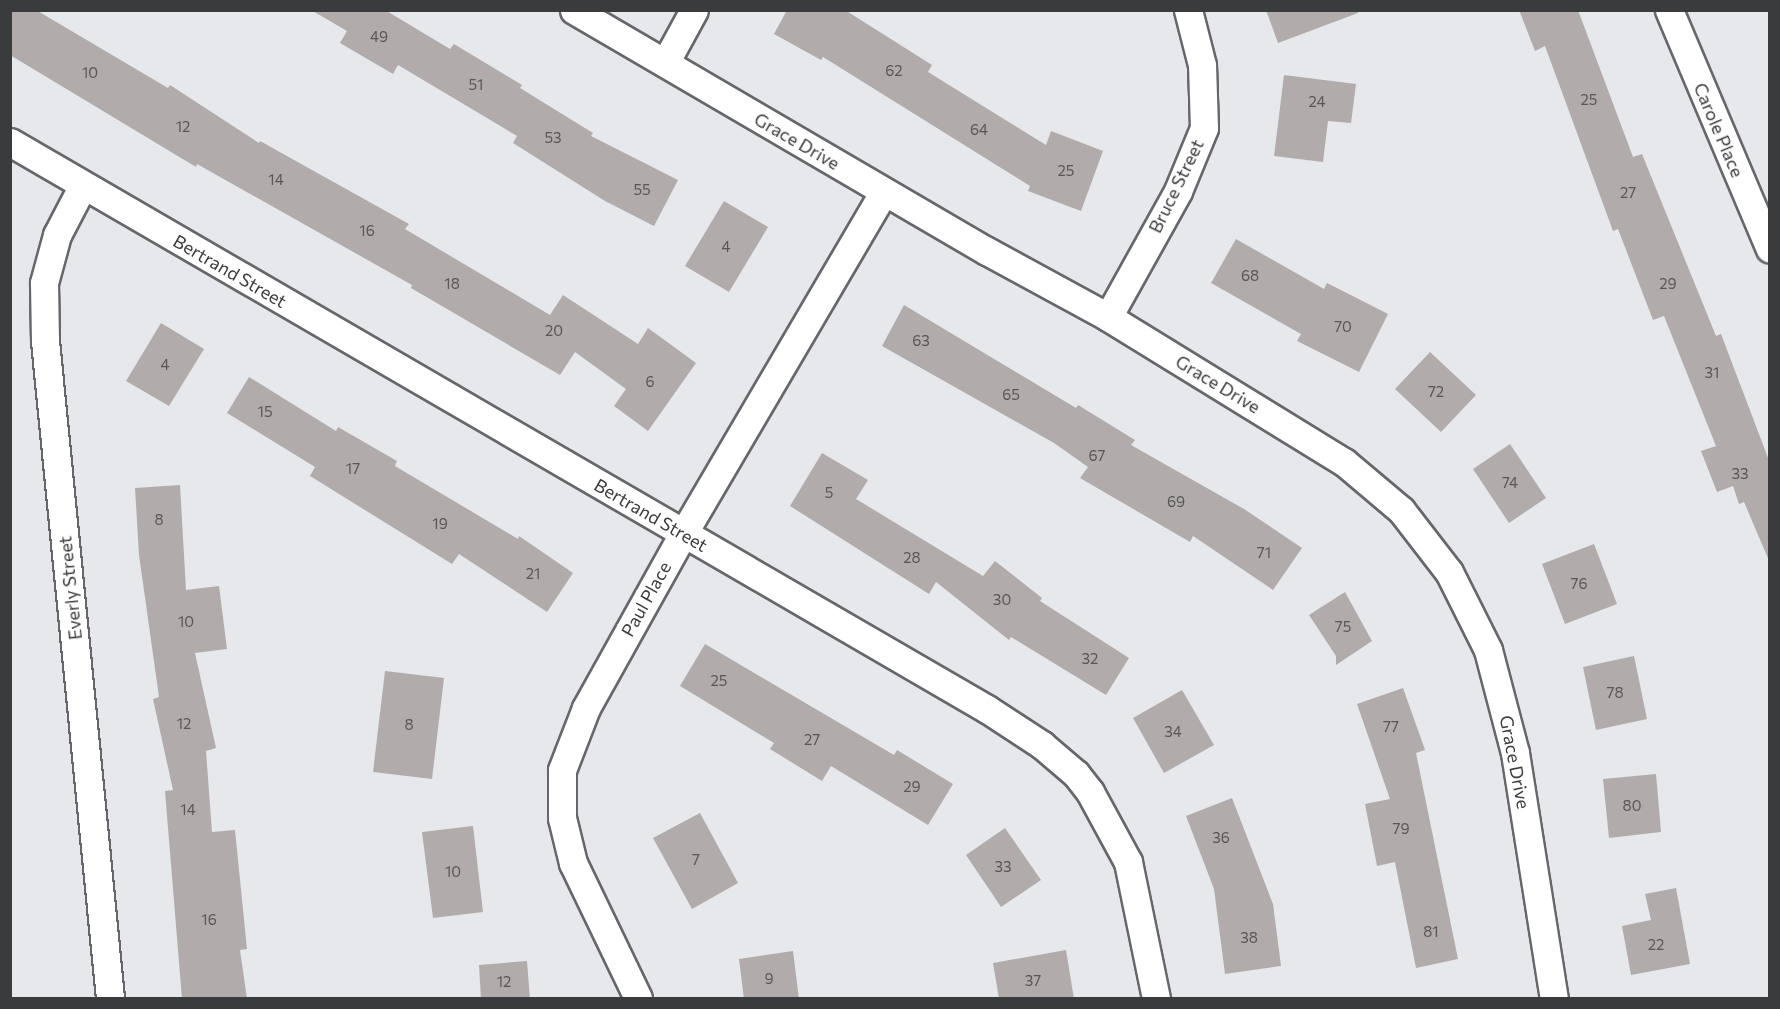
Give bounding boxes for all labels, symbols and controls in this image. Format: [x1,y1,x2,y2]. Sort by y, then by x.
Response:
house number: 49 [370,28,388,46]
house number: 62 [885,62,903,80]
house number: 10 [82,64,98,82]
house number: 51 [468,76,484,94]
street label: Carole Place [1689,79,1749,181]
house number: 25 [1581,91,1597,109]
house number: 24 [1308,93,1326,111]
street label: Grace Drive [750,108,844,174]
house number: 12 [176,118,190,136]
house number: 64 [970,121,988,139]
house number: 53 [544,129,562,147]
street label: Bruce Street [1144,136,1208,236]
house number: 25 [1058,162,1074,180]
house number: 14 [268,171,284,189]
house number: 55 [633,181,651,199]
house number: 27 [1620,184,1636,202]
house number: 16 [359,222,375,240]
street label: Bertrand Street [170,230,290,312]
house number: 4 [722,238,730,256]
house number: 68 [1241,267,1259,285]
house number: 18 [444,275,460,293]
house number: 29 [1659,275,1677,293]
house number: 70 [1334,318,1352,336]
house number: 20 [545,322,563,340]
house number: 63 [912,332,930,350]
street label: Grace Drive [1172,350,1264,418]
house number: 4 [161,356,169,374]
house number: 31 [1705,364,1719,382]
house number: 6 [645,373,655,391]
house number: 72 [1428,383,1444,401]
house number: 65 [1002,386,1020,404]
house number: 15 [257,403,273,421]
house number: 67 [1089,447,1105,465]
house number: 17 [346,460,360,478]
house number: 33 [1731,465,1749,483]
street label: Bertrand Street [591,474,711,556]
house number: 74 [1502,474,1518,492]
house number: 5 [825,484,833,502]
house number: 69 [1167,493,1185,511]
house number: 8 [154,511,164,529]
house number: 19 [432,515,448,533]
street label: Everly Street [54,535,86,641]
house number: 71 [1257,544,1271,562]
house number: 28 [903,549,921,567]
street label: Paul Place [617,558,675,640]
house number: 21 [526,565,540,583]
house number: 76 [1571,575,1587,593]
house number: 30 [993,591,1011,609]
house number: 10 [178,613,194,631]
house number: 75 [1335,618,1351,636]
house number: 32 [1082,650,1098,668]
house number: 25 [711,672,727,690]
house number: 78 [1607,684,1623,702]
street label: Grace Drive [1495,713,1535,811]
house number: 12 [177,715,191,733]
house number: 8 [404,716,414,734]
house number: 77 [1383,718,1399,736]
house number: 34 [1164,723,1182,741]
house number: 27 [804,731,820,749]
house number: 29 [903,778,921,796]
house number: 80 [1623,797,1641,815]
house number: 14 [180,801,196,819]
house number: 79 [1393,820,1409,838]
house number: 36 [1212,829,1230,847]
house number: 7 [692,851,700,869]
house number: 33 [994,858,1012,876]
house number: 10 [445,863,461,881]
house number: 16 [201,911,217,929]
house number: 81 [1423,923,1439,941]
house number: 38 [1240,929,1258,947]
house number: 22 [1648,936,1664,954]
house number: 9 [764,970,774,988]
house number: 37 [1025,972,1041,990]
house number: 12 [497,973,511,991]

